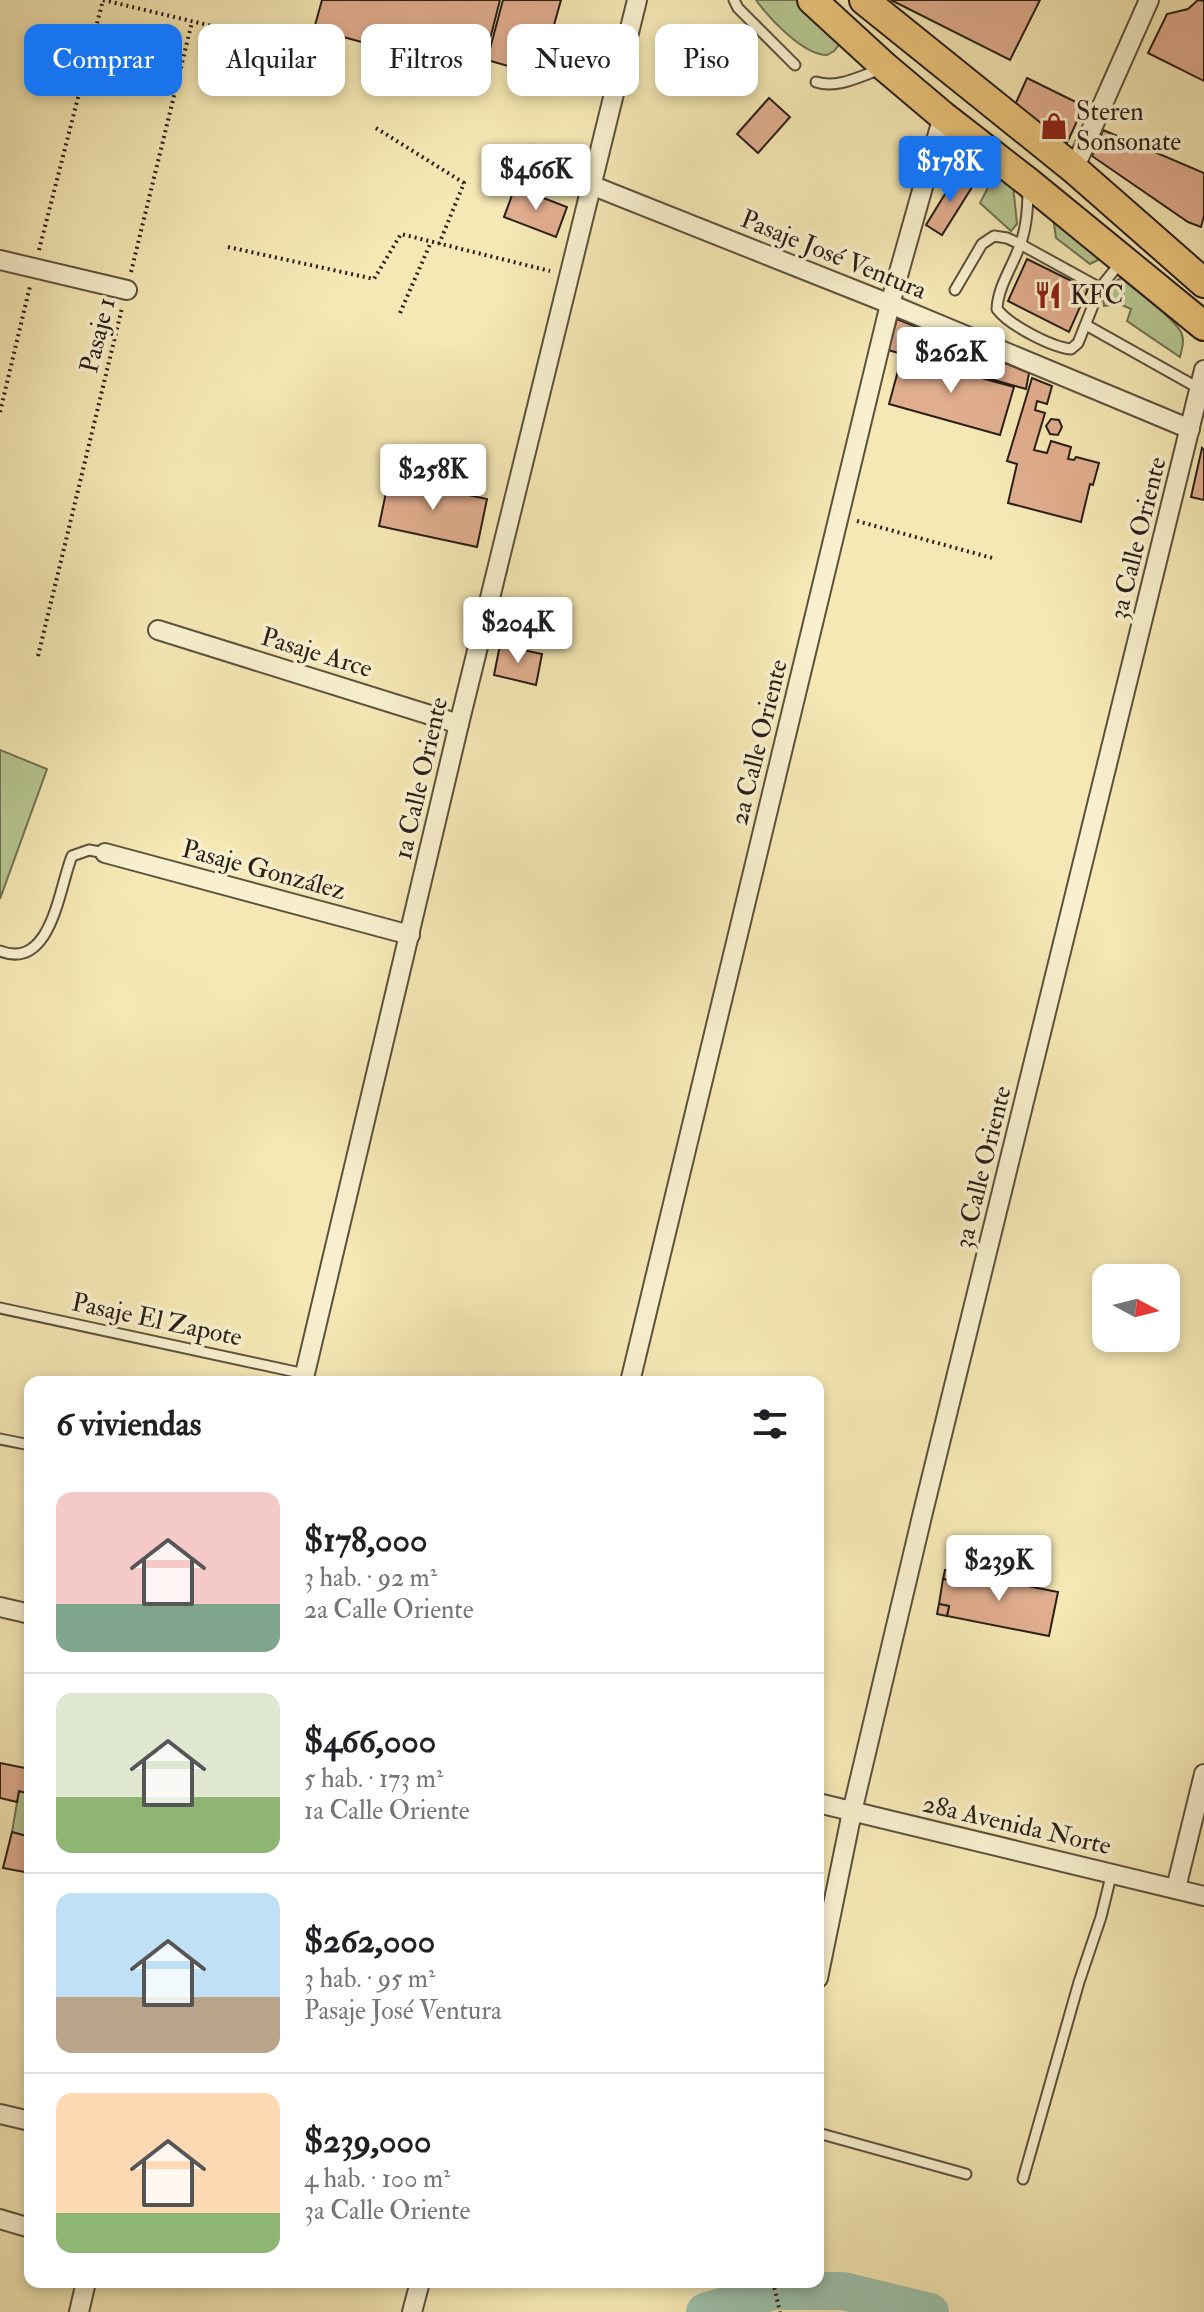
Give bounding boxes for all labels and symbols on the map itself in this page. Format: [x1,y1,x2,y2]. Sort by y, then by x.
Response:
place label: Steren Sonsonate [1076,96,1181,158]
shop icon: Steren Sonsonate [1039,111,1069,141]
pin: $178K [894,136,1006,204]
pin: $466K [480,144,592,212]
street label: Pasaje José Ventura [736,203,932,307]
restaurant icon: KFC [1033,280,1063,310]
place label: KFC [1070,280,1124,312]
street label: Pasaje 1 [73,294,123,376]
pin: $262K [895,327,1007,395]
pin: $258K [377,444,489,512]
street label: 3a Calle Oriente [1102,454,1174,623]
pin: $204K [462,597,574,665]
street label: Pasaje Arce [257,621,376,685]
street label: 2a Calle Oriente [723,656,795,828]
street label: 1a Calle Oriente [387,694,455,863]
street label: Pasaje González [178,833,350,907]
street label: 3a Calle Oriente [947,1083,1019,1252]
north arrow [1092,1264,1180,1352]
street label: Pasaje El Zapote [69,1286,245,1355]
pin: $239K [943,1535,1055,1603]
street label: 28a Avenida Norte [919,1788,1114,1862]

